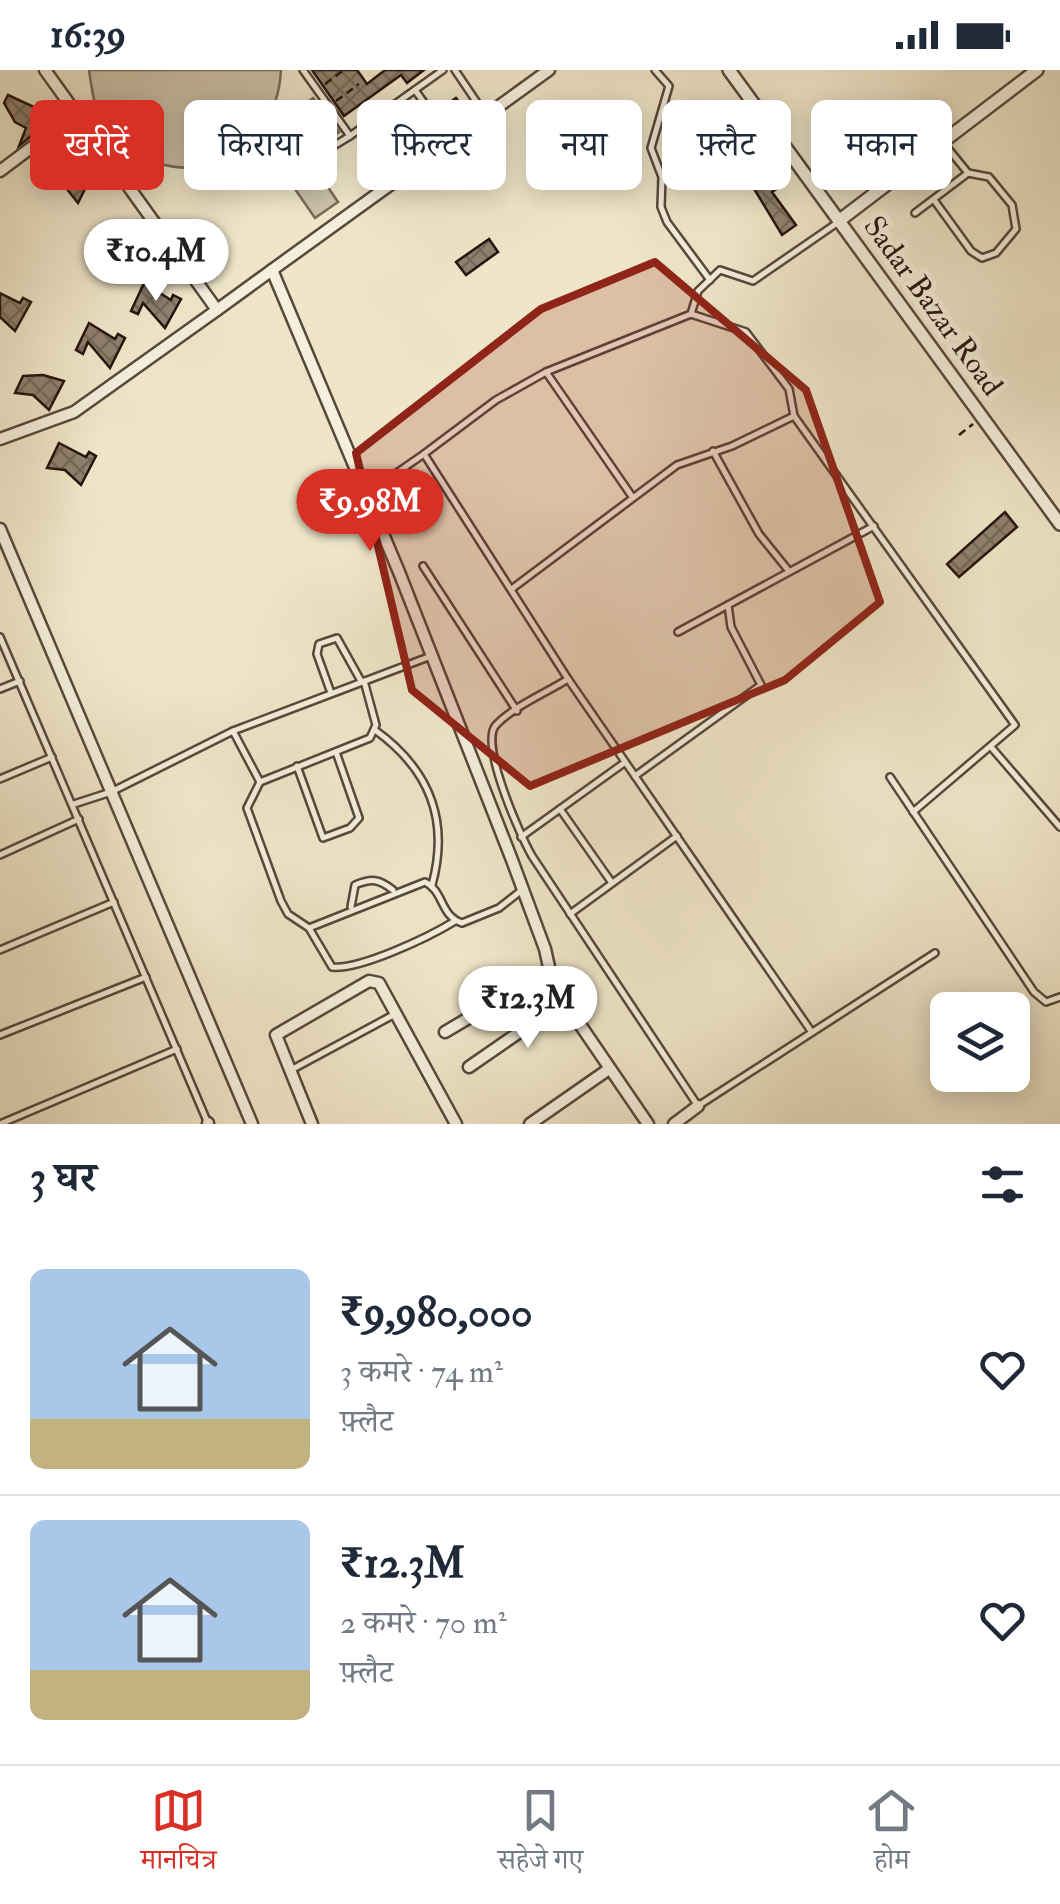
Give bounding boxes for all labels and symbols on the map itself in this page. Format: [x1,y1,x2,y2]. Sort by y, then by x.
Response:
street label: Sadar Bazar Road [856,209,1011,403]
pin: ₹10.4M [75,219,237,304]
pin: ₹9.98M [289,469,451,554]
pin: ₹12.3M [447,966,609,1051]

